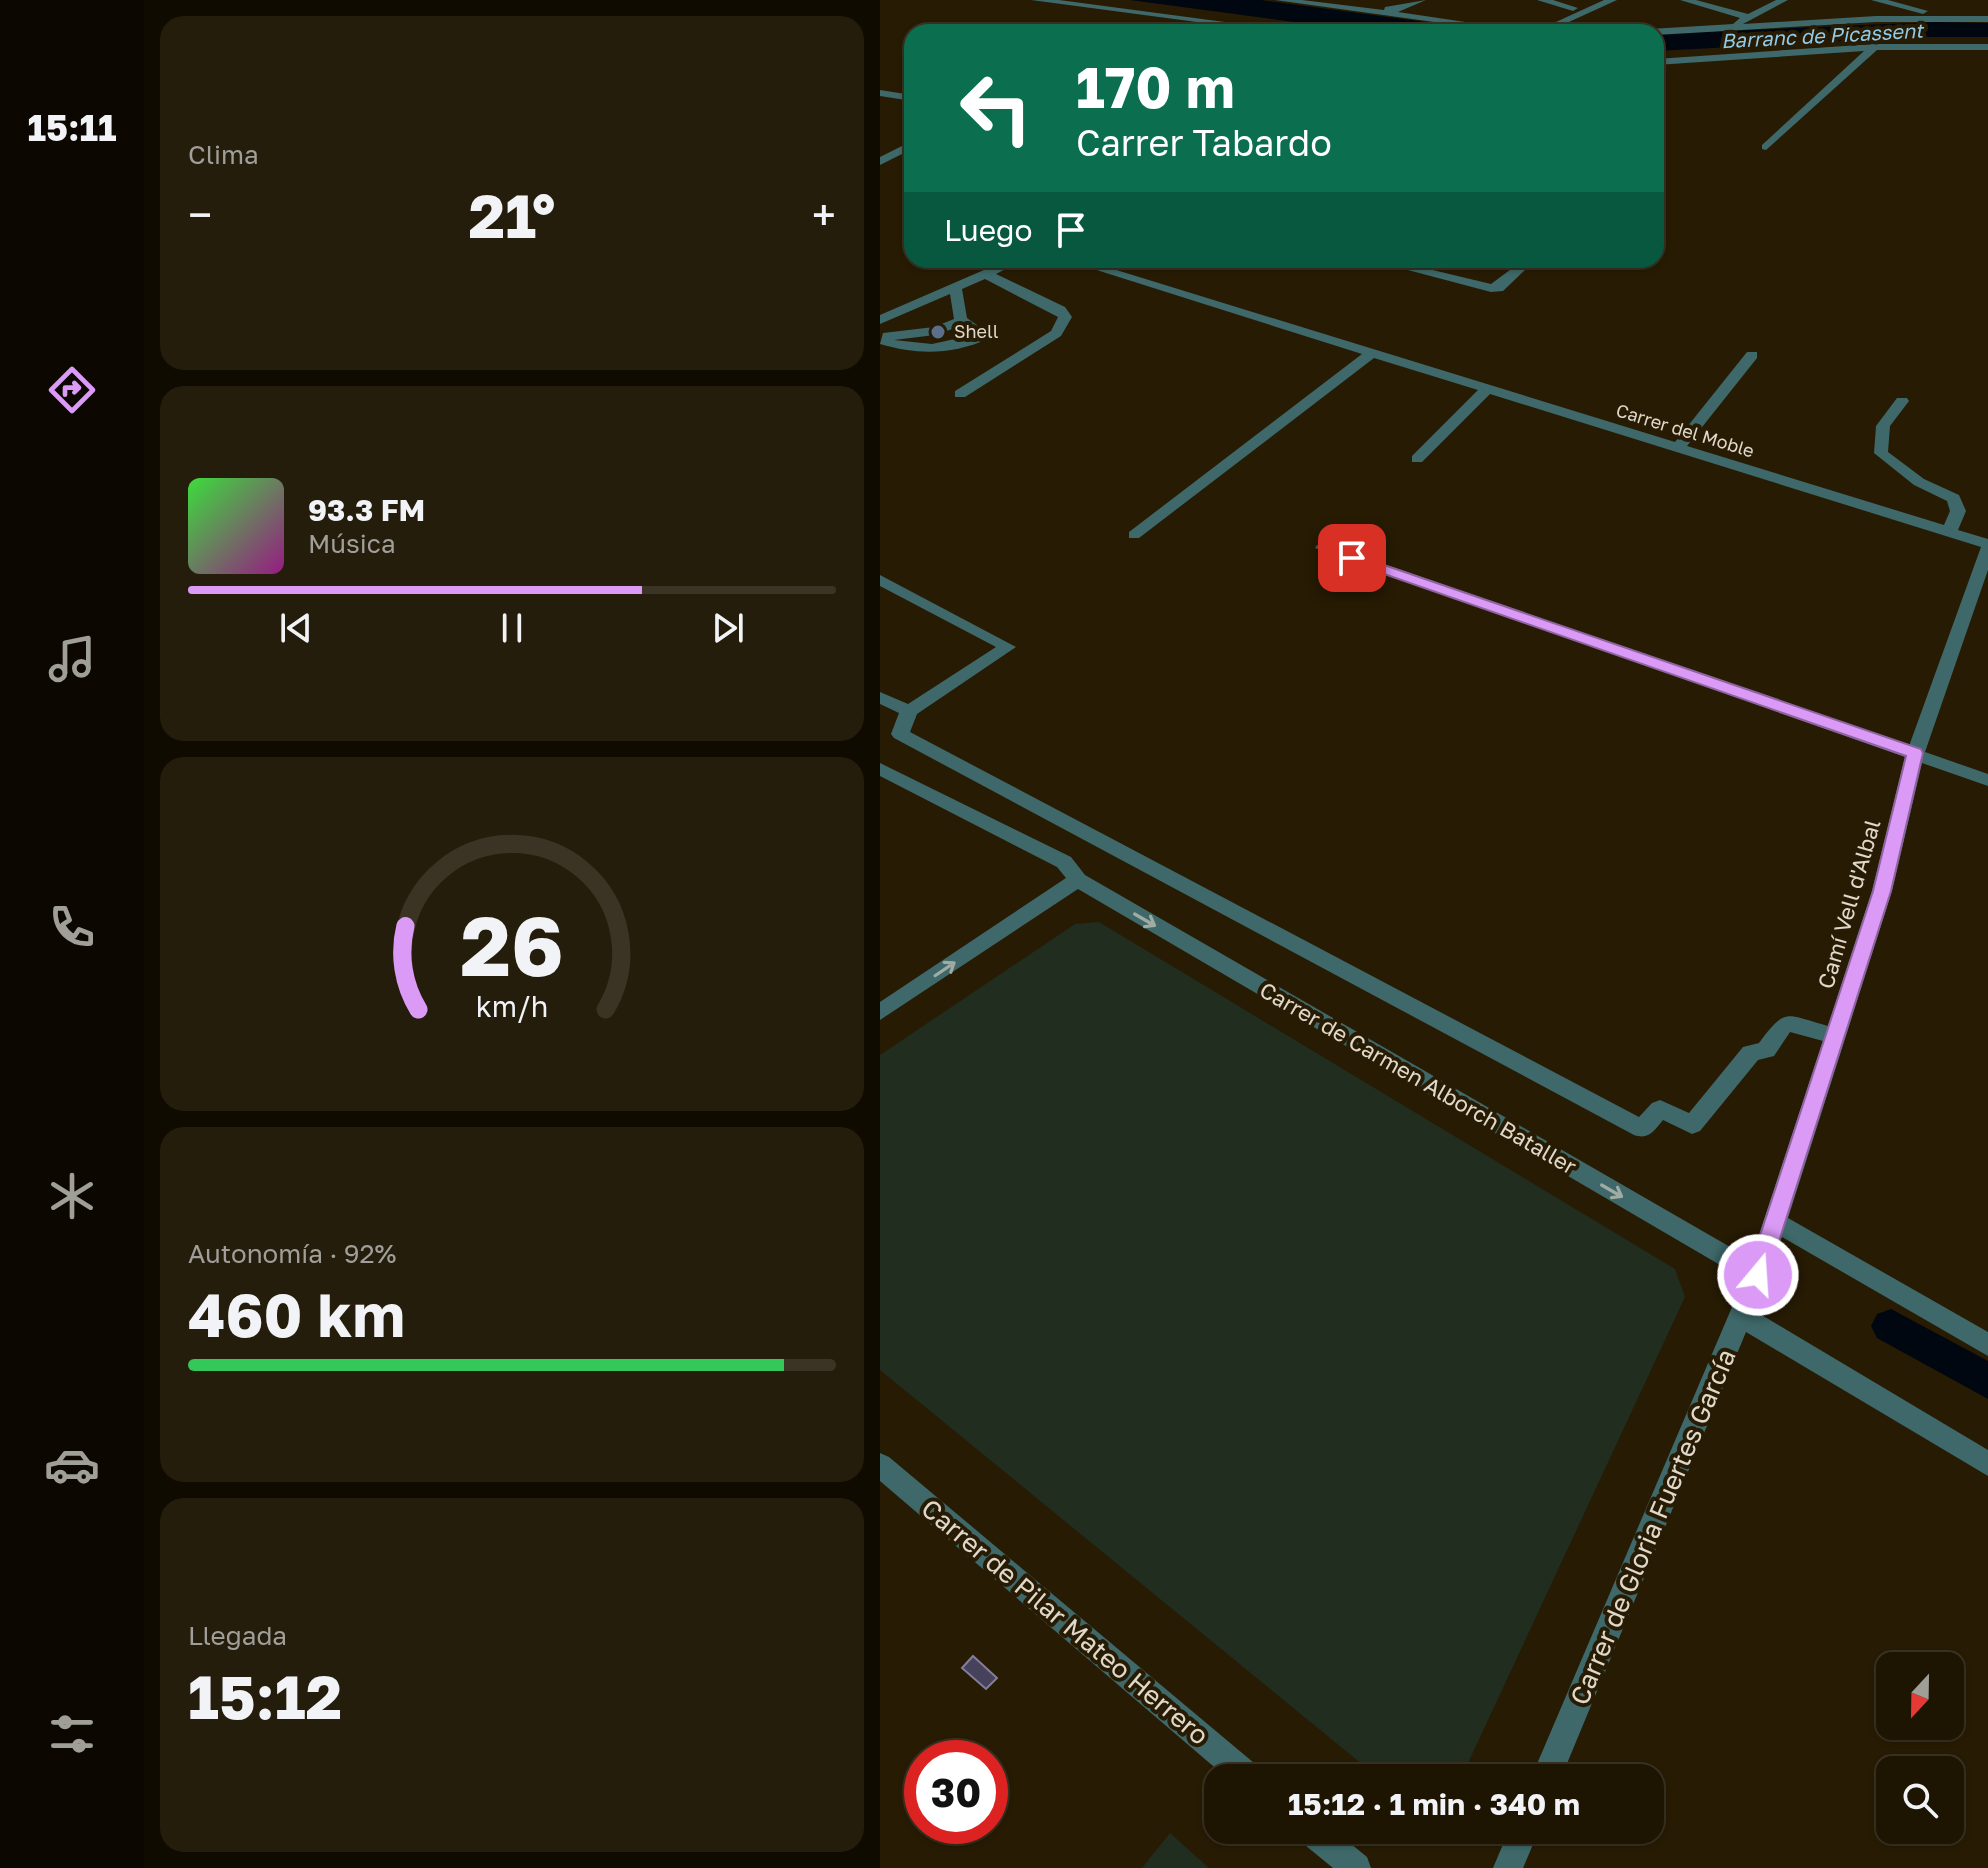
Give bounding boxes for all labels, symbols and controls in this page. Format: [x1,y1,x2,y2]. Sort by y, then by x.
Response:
water label: Barranc de Picassent [1720,18,1925,52]
text: 170 m [1076,53,1235,120]
icon: left [944,56,1048,160]
text: 15:11 [27,106,117,149]
text: Carrer Tabardo [1076,121,1332,164]
text: Clima [188,139,259,170]
text: 21° [469,179,555,251]
text: − [188,188,212,241]
text: + [812,188,836,241]
icon: arrive [1049,208,1093,252]
text: Luego [944,212,1033,248]
place label: Shell [954,320,999,342]
marker: Shell [929,323,947,341]
icon: directions [44,362,100,418]
street label: Carrer del Moble [1614,399,1757,462]
text: 93.3 FM [308,492,425,528]
pin [1318,524,1386,592]
text: Música [308,528,396,559]
icon: arrive [1330,536,1374,580]
icon: previous [274,606,318,650]
icon: pause [490,606,534,650]
icon: next [706,606,750,650]
icon: music [44,631,100,687]
street label: Camí Vell d'Albal [1811,816,1886,992]
text: 26 [460,894,564,994]
icon: phone [44,899,100,955]
one-way arrow [1133,912,1156,928]
one-way arrow [933,960,956,976]
street label: Carrer de Carmen Alborch Bataller [1255,976,1582,1180]
text: km/h [476,989,548,1023]
icon: climate [44,1168,100,1224]
one-way arrow [1600,1183,1623,1199]
position arrow [1716,1233,1800,1317]
text: Autonomía · 92% [188,1238,396,1269]
text: 460 km [188,1278,405,1350]
street label: Carrer de Gloria Fuertes García [1563,1344,1742,1709]
icon: car [44,1437,100,1493]
street label: Carrer de Pilar Mateo Herrero [916,1492,1215,1751]
text: Llegada [188,1620,287,1651]
north arrow [1876,1652,1964,1740]
map controls [1876,1652,1964,1844]
text: 15:12 [188,1660,342,1732]
icon: filters [44,1706,100,1762]
speed limit sign: 30 [904,1740,1008,1844]
button: search [1876,1756,1964,1844]
text: 15:12 · 1 min · 340 m [1288,1786,1580,1822]

